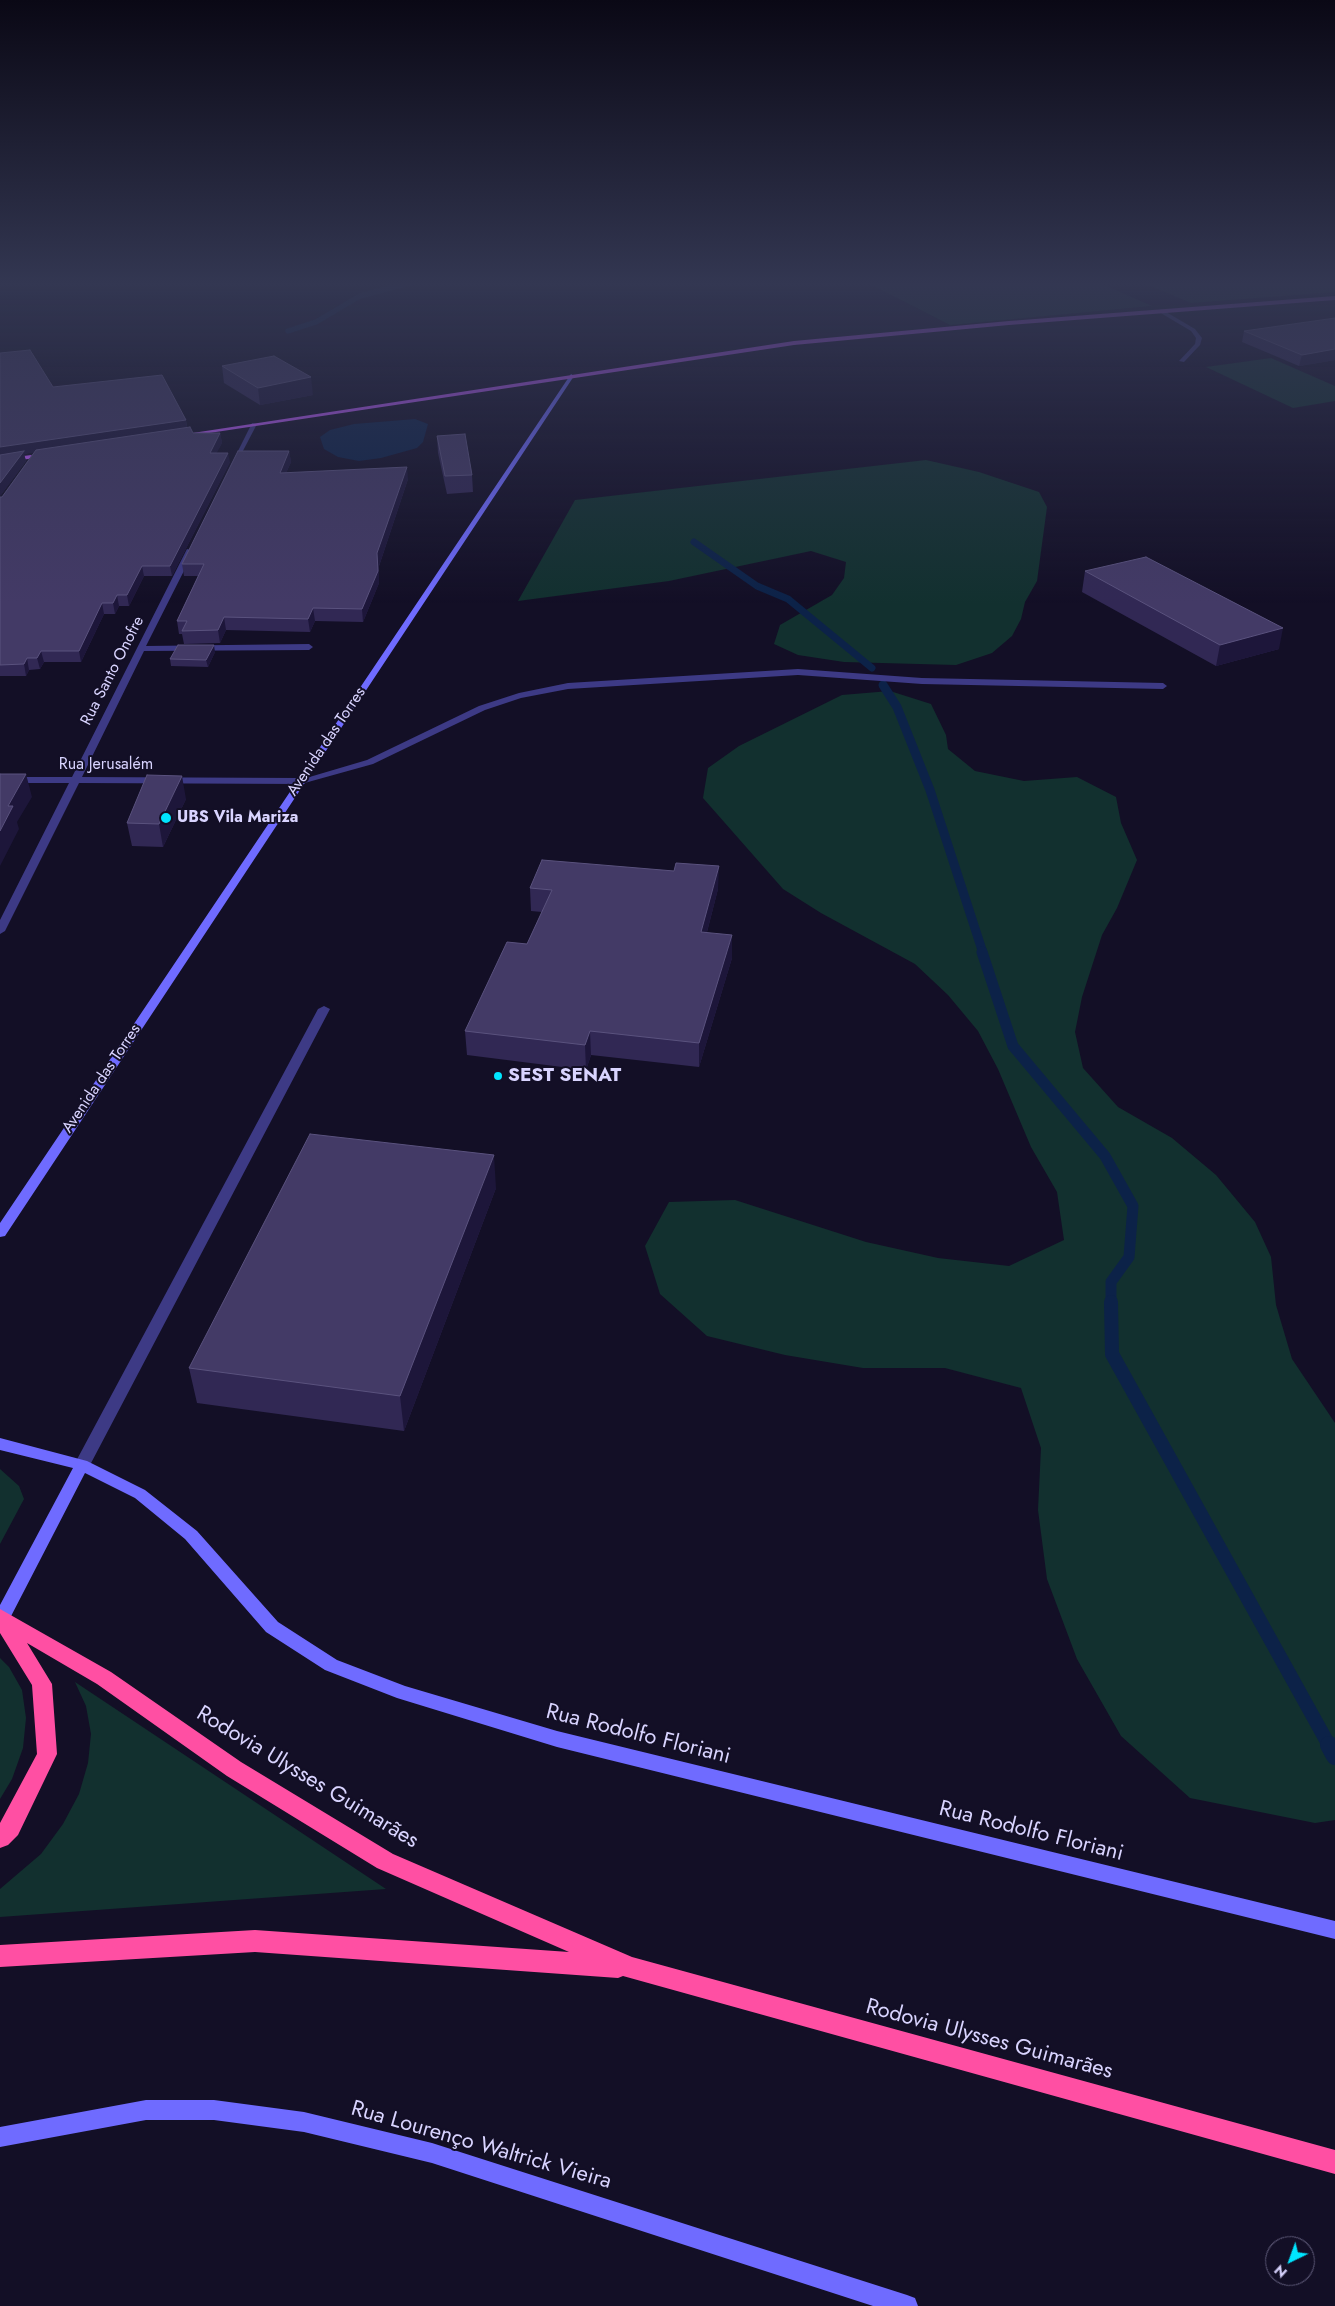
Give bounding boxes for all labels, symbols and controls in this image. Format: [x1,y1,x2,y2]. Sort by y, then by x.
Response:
street label: Rua Santo Onofre [77,613,149,729]
street label: Avenida das Torres [284,684,370,800]
street label: Rua Jerusalém [59,755,153,775]
place label: UBS Vila Mariza [177,808,298,828]
marker: UBS Vila Mariza [159,811,173,825]
street label: Avenida das Torres [59,1021,145,1137]
place label: SEST SENAT [508,1065,621,1087]
marker: SEST SENAT [492,1070,504,1082]
street label: Rua Rodolfo Floriani [543,1699,733,1771]
street label: Rodovia Ulysses Guimarães [191,1701,423,1855]
street label: Rua Rodolfo Floriani [936,1796,1126,1868]
street label: Rodovia Ulysses Guimarães [863,1994,1115,2086]
street label: Rua Lourenço Waltrick Vieira [348,2096,614,2196]
north arrow [1265,2236,1315,2286]
text: N [1270,2260,1291,2283]

